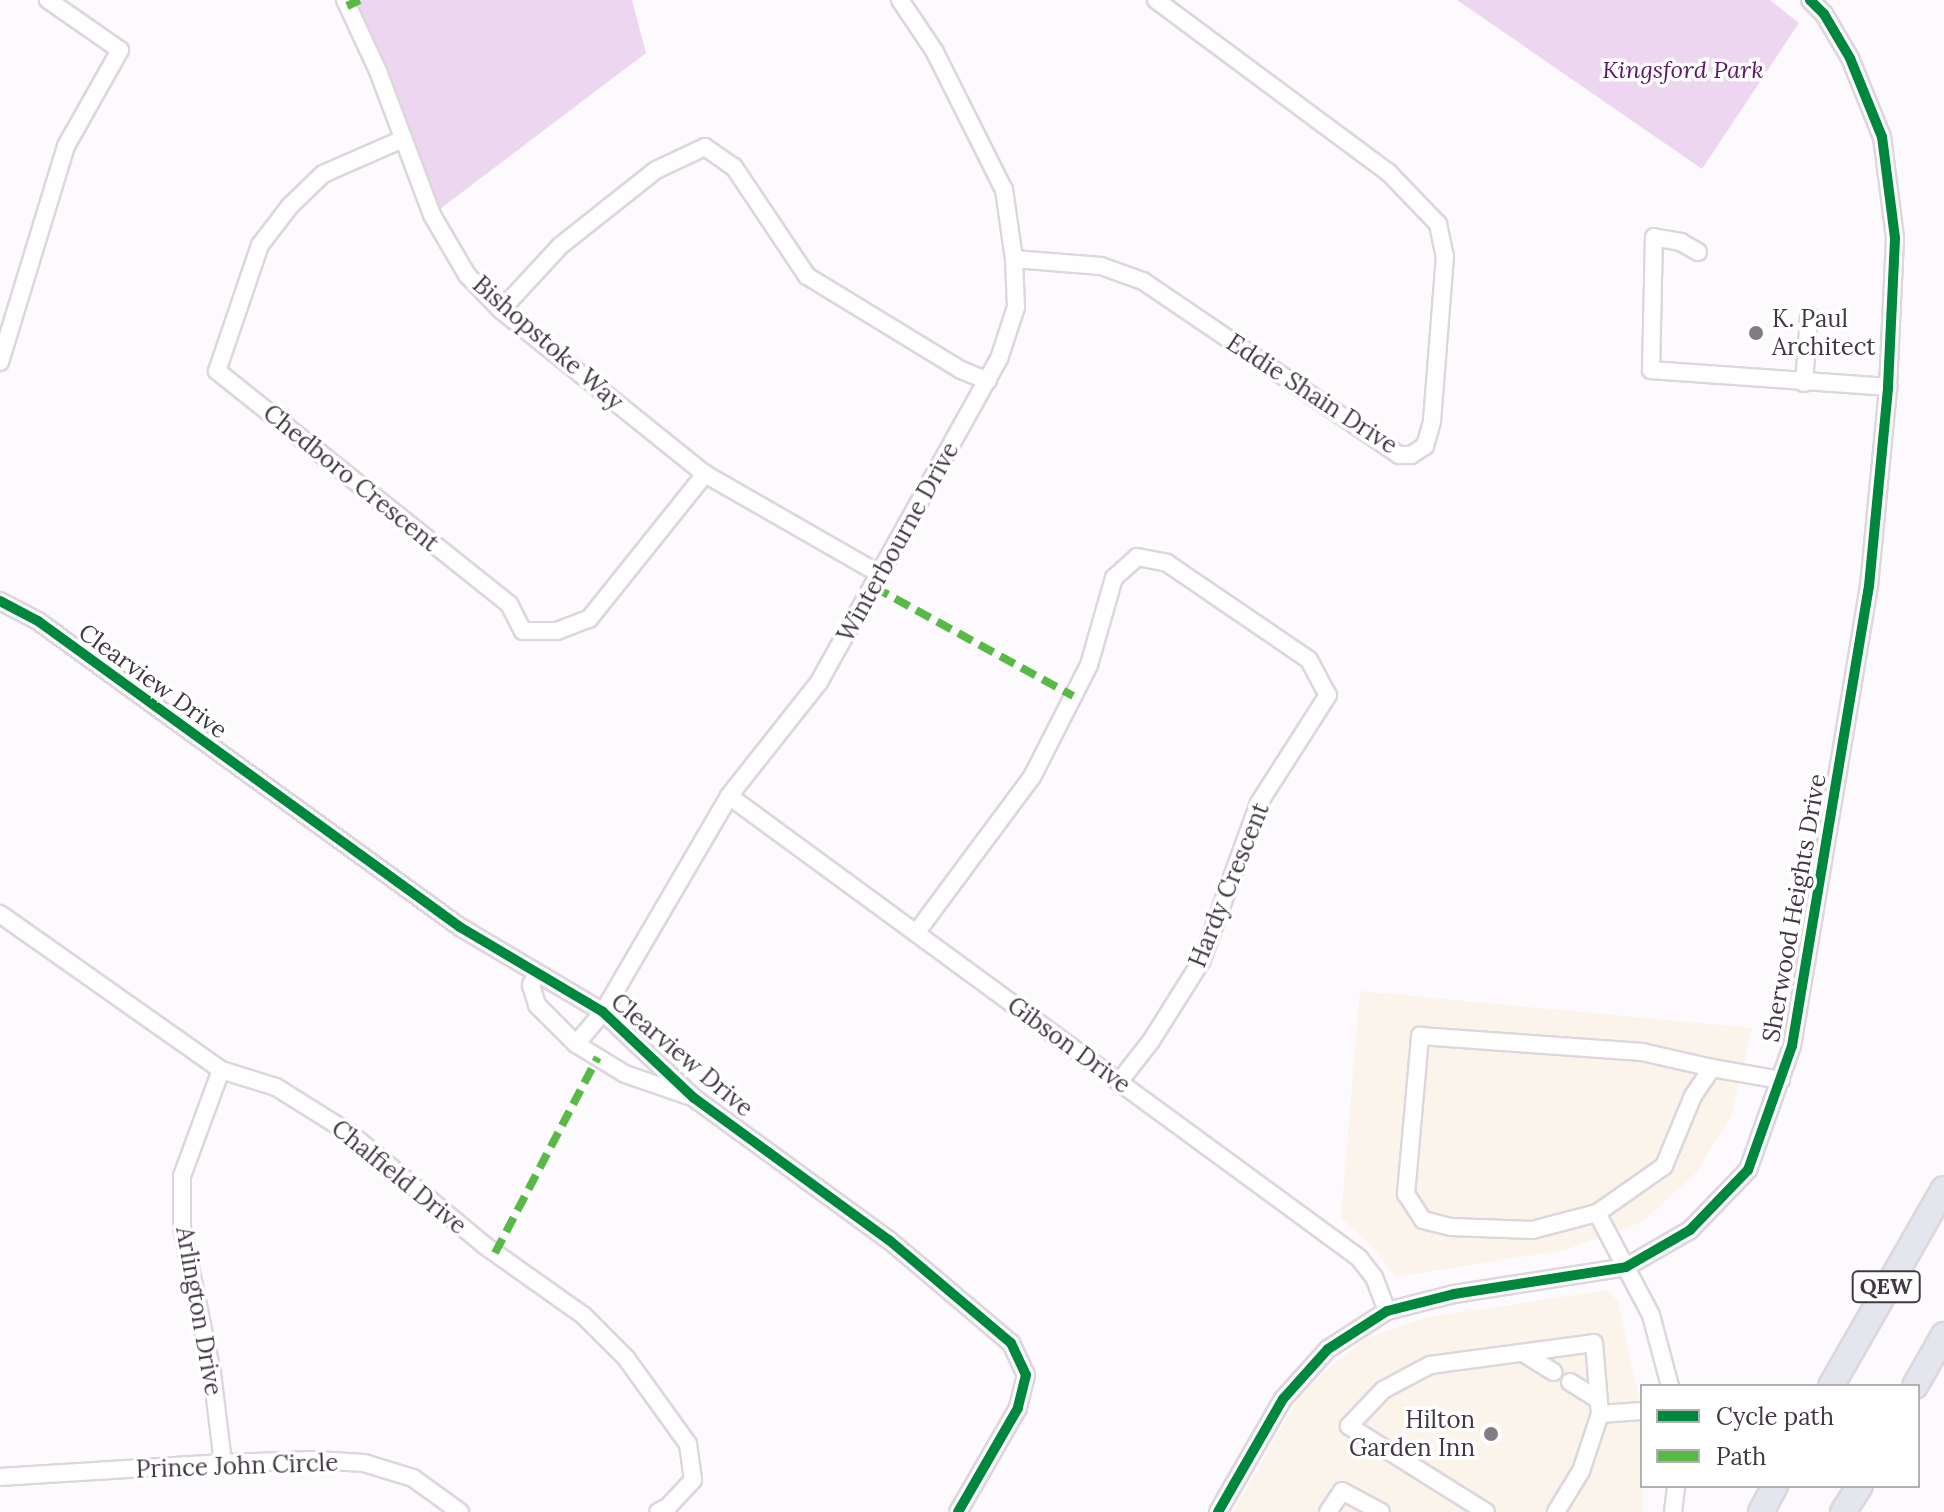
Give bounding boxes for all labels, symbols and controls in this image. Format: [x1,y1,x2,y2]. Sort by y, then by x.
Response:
park label: Kingsford Park [1602,56,1764,84]
street label: Bishopstoke Way [467,270,629,416]
place label: K. Paul Architect [1772,305,1876,361]
marker: K. Paul Architect [1747,324,1765,342]
street label: Eddie Shain Drive [1221,328,1403,460]
street label: Chedboro Crescent [257,398,445,558]
street label: Winterbourne Drive [831,437,965,647]
street label: Clearview Drive [73,617,233,745]
street label: Sherwood Heights Drive [1756,772,1832,1044]
street label: Hardy Crescent [1183,799,1275,971]
street label: Clearview Drive [605,987,759,1123]
street label: Gibson Drive [1002,991,1136,1099]
street label: Chalfield Drive [326,1114,472,1240]
street label: Arlington Drive [170,1224,228,1398]
road number: QEW [1850,1269,1922,1305]
legend [1640,1384,1920,1488]
text: Cycle path [1716,1401,1834,1432]
place label: Hilton Garden Inn [1349,1406,1475,1462]
marker: Hilton Garden Inn [1482,1425,1500,1443]
text: Path [1716,1441,1766,1472]
street label: Prince John Circle [135,1448,339,1484]

